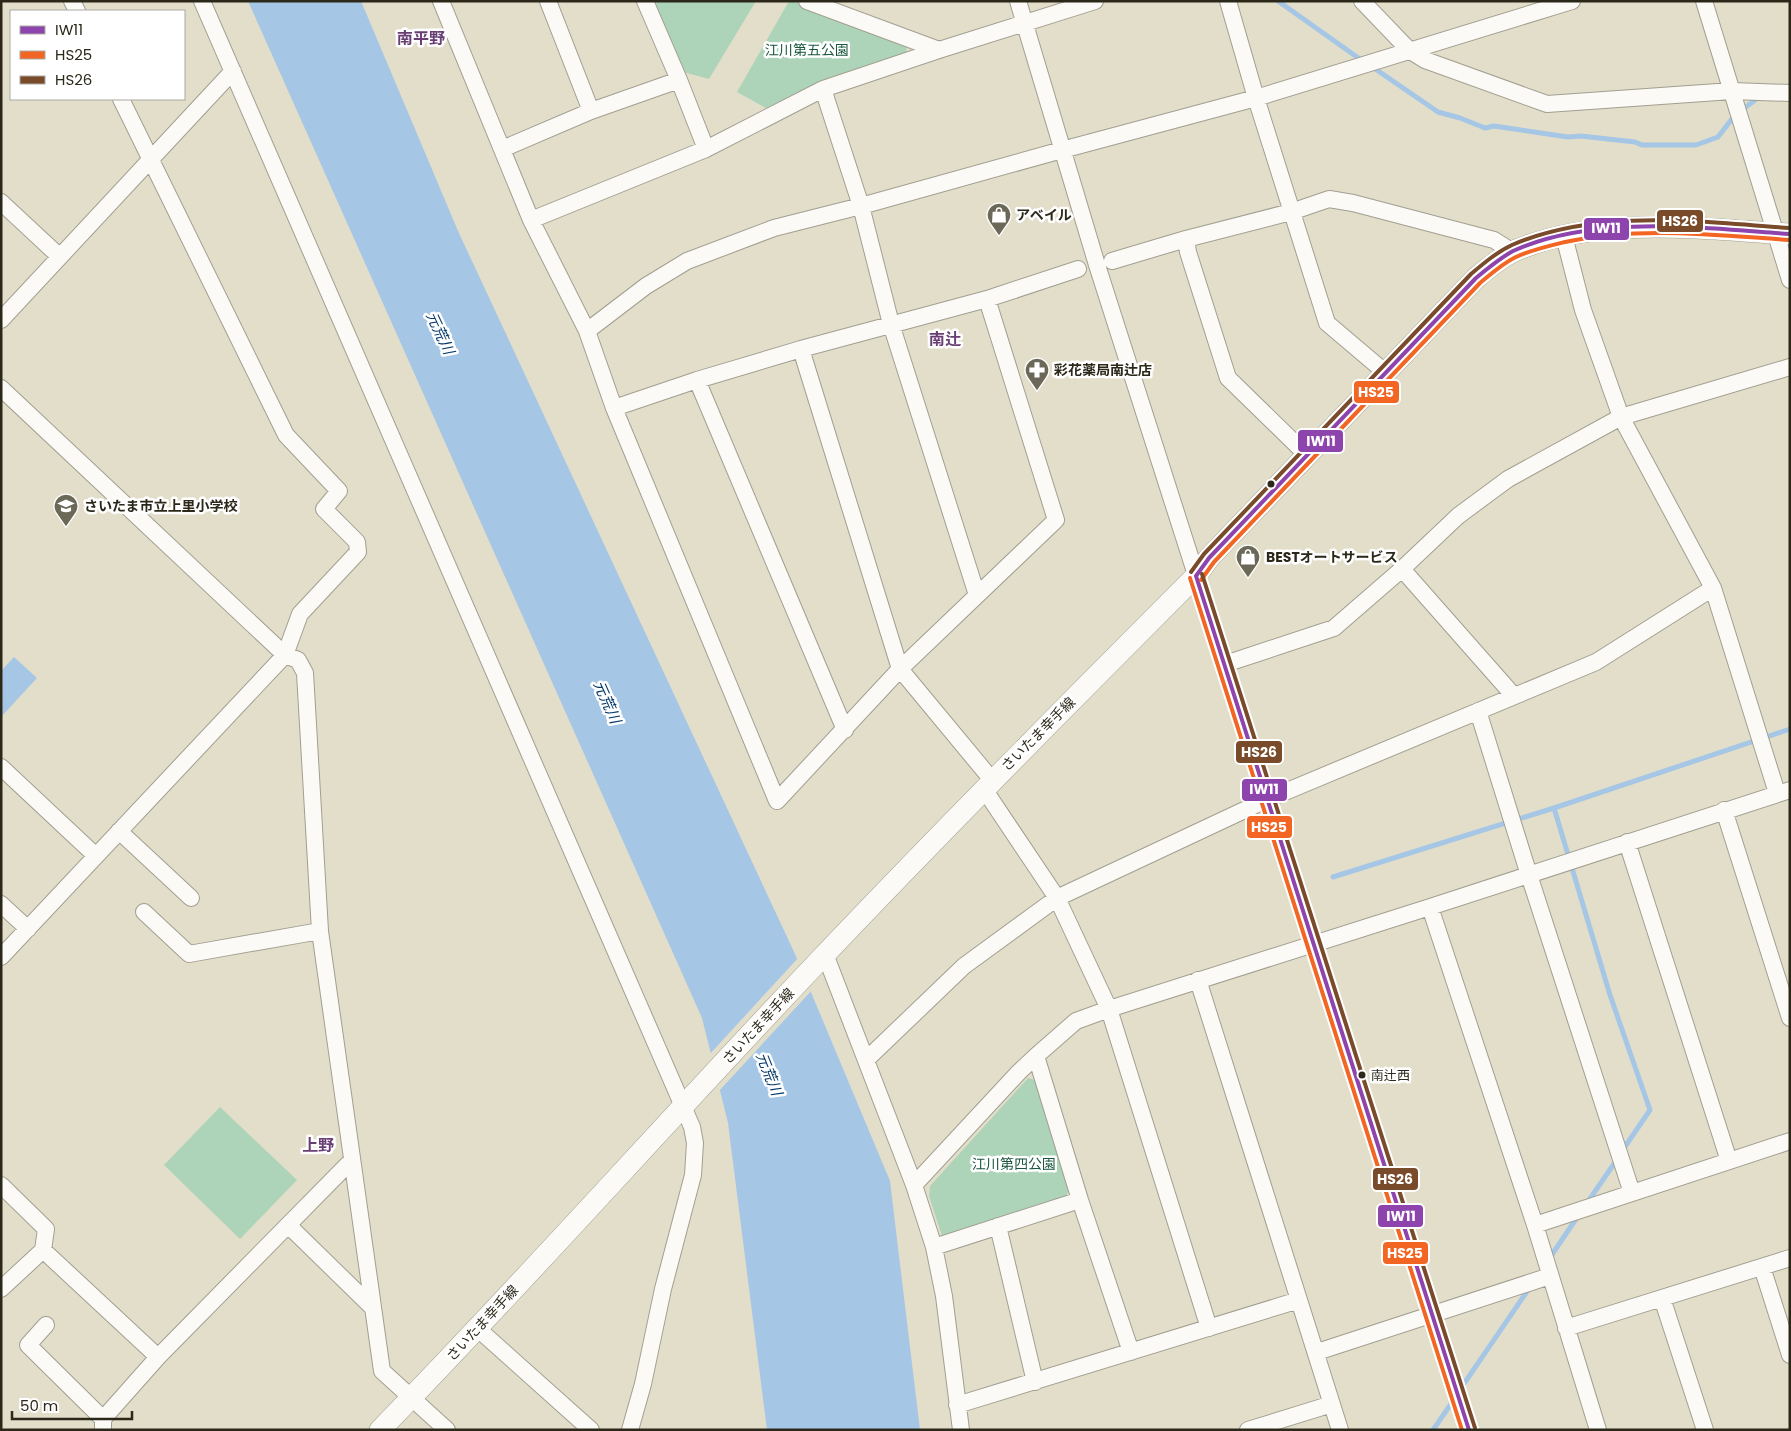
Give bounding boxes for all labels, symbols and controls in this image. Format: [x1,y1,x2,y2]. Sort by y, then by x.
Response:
legend [10,10,185,100]
text: IW11 [55,19,83,40]
district label: 南平野 [397,27,445,50]
park label: 江川第五公園 [765,40,849,60]
text: HS25 [55,44,92,65]
text: HS26 [55,69,92,90]
shop icon: アベイル [986,202,1012,236]
place label: アベイル [1016,205,1072,225]
line badge: HS26 [1656,209,1704,233]
text: HS26 [1662,211,1698,231]
line badge: IW11 [1583,217,1630,241]
text: IW11 [1591,218,1621,238]
water label: 元荒川 [421,308,460,359]
district label: 南辻 [929,328,961,351]
pharmacy icon: 彩花薬局南辻店 [1024,357,1050,391]
place label: 彩花薬局南辻店 [1054,360,1152,380]
line badge: HS25 [1353,380,1400,404]
text: HS25 [1358,382,1394,402]
line badge: IW11 [1297,429,1344,453]
text: IW11 [1306,431,1336,451]
unlabelled marker [1266,479,1276,489]
school or university icon: さいたま市立上里小学校 [53,493,79,527]
place label: さいたま市立上里小学校 [84,496,238,516]
shop icon: BESTオートサービス [1235,544,1261,578]
place label: BESTオートサービス [1266,547,1398,567]
water label: 元荒川 [589,677,627,728]
street label: さいたま幸手線 [996,692,1080,776]
line badge: HS26 [1235,740,1283,764]
text: HS26 [1241,742,1277,762]
line badge: IW11 [1241,778,1288,802]
text: IW11 [1249,779,1279,799]
line badge: HS25 [1246,815,1293,839]
text: HS25 [1251,817,1287,837]
street label: さいたま幸手線 [717,983,799,1069]
water label: 元荒川 [751,1049,788,1100]
place label: 南辻西 [1371,1066,1410,1085]
marker: 南辻西 [1357,1070,1367,1080]
district label: 上野 [302,1134,334,1157]
park label: 江川第四公園 [972,1154,1056,1174]
line badge: HS26 [1372,1167,1419,1191]
text: HS26 [1377,1169,1413,1189]
line badge: IW11 [1377,1204,1424,1228]
text: IW11 [1386,1206,1416,1226]
line badge: HS25 [1382,1241,1429,1265]
text: HS25 [1387,1243,1423,1263]
street label: さいたま幸手線 [441,1280,523,1366]
scale bar [12,1388,132,1420]
text: 50 m [20,1395,58,1416]

